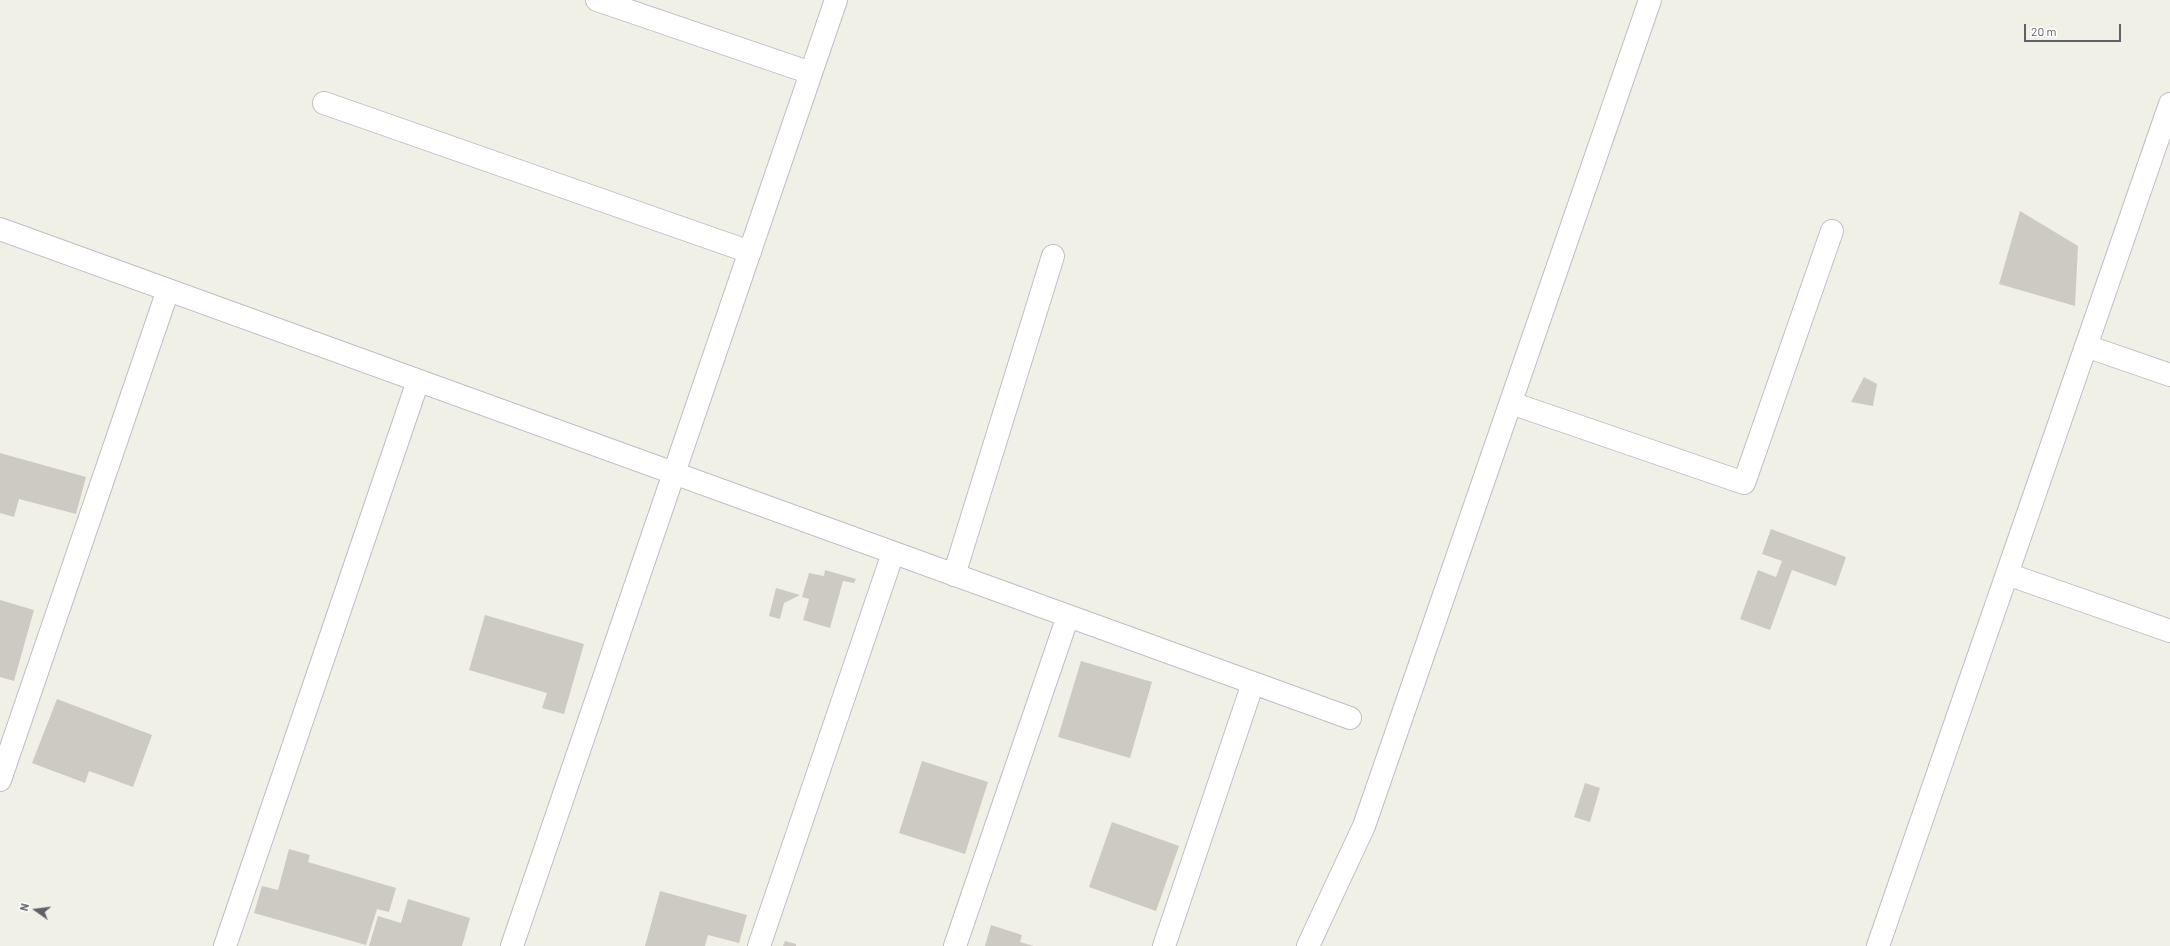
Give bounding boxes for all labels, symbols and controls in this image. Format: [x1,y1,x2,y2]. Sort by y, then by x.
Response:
scale bar [2026,16,2123,42]
text: 20 m [2031,24,2057,38]
north arrow [16,890,56,930]
text: N [17,902,31,912]

